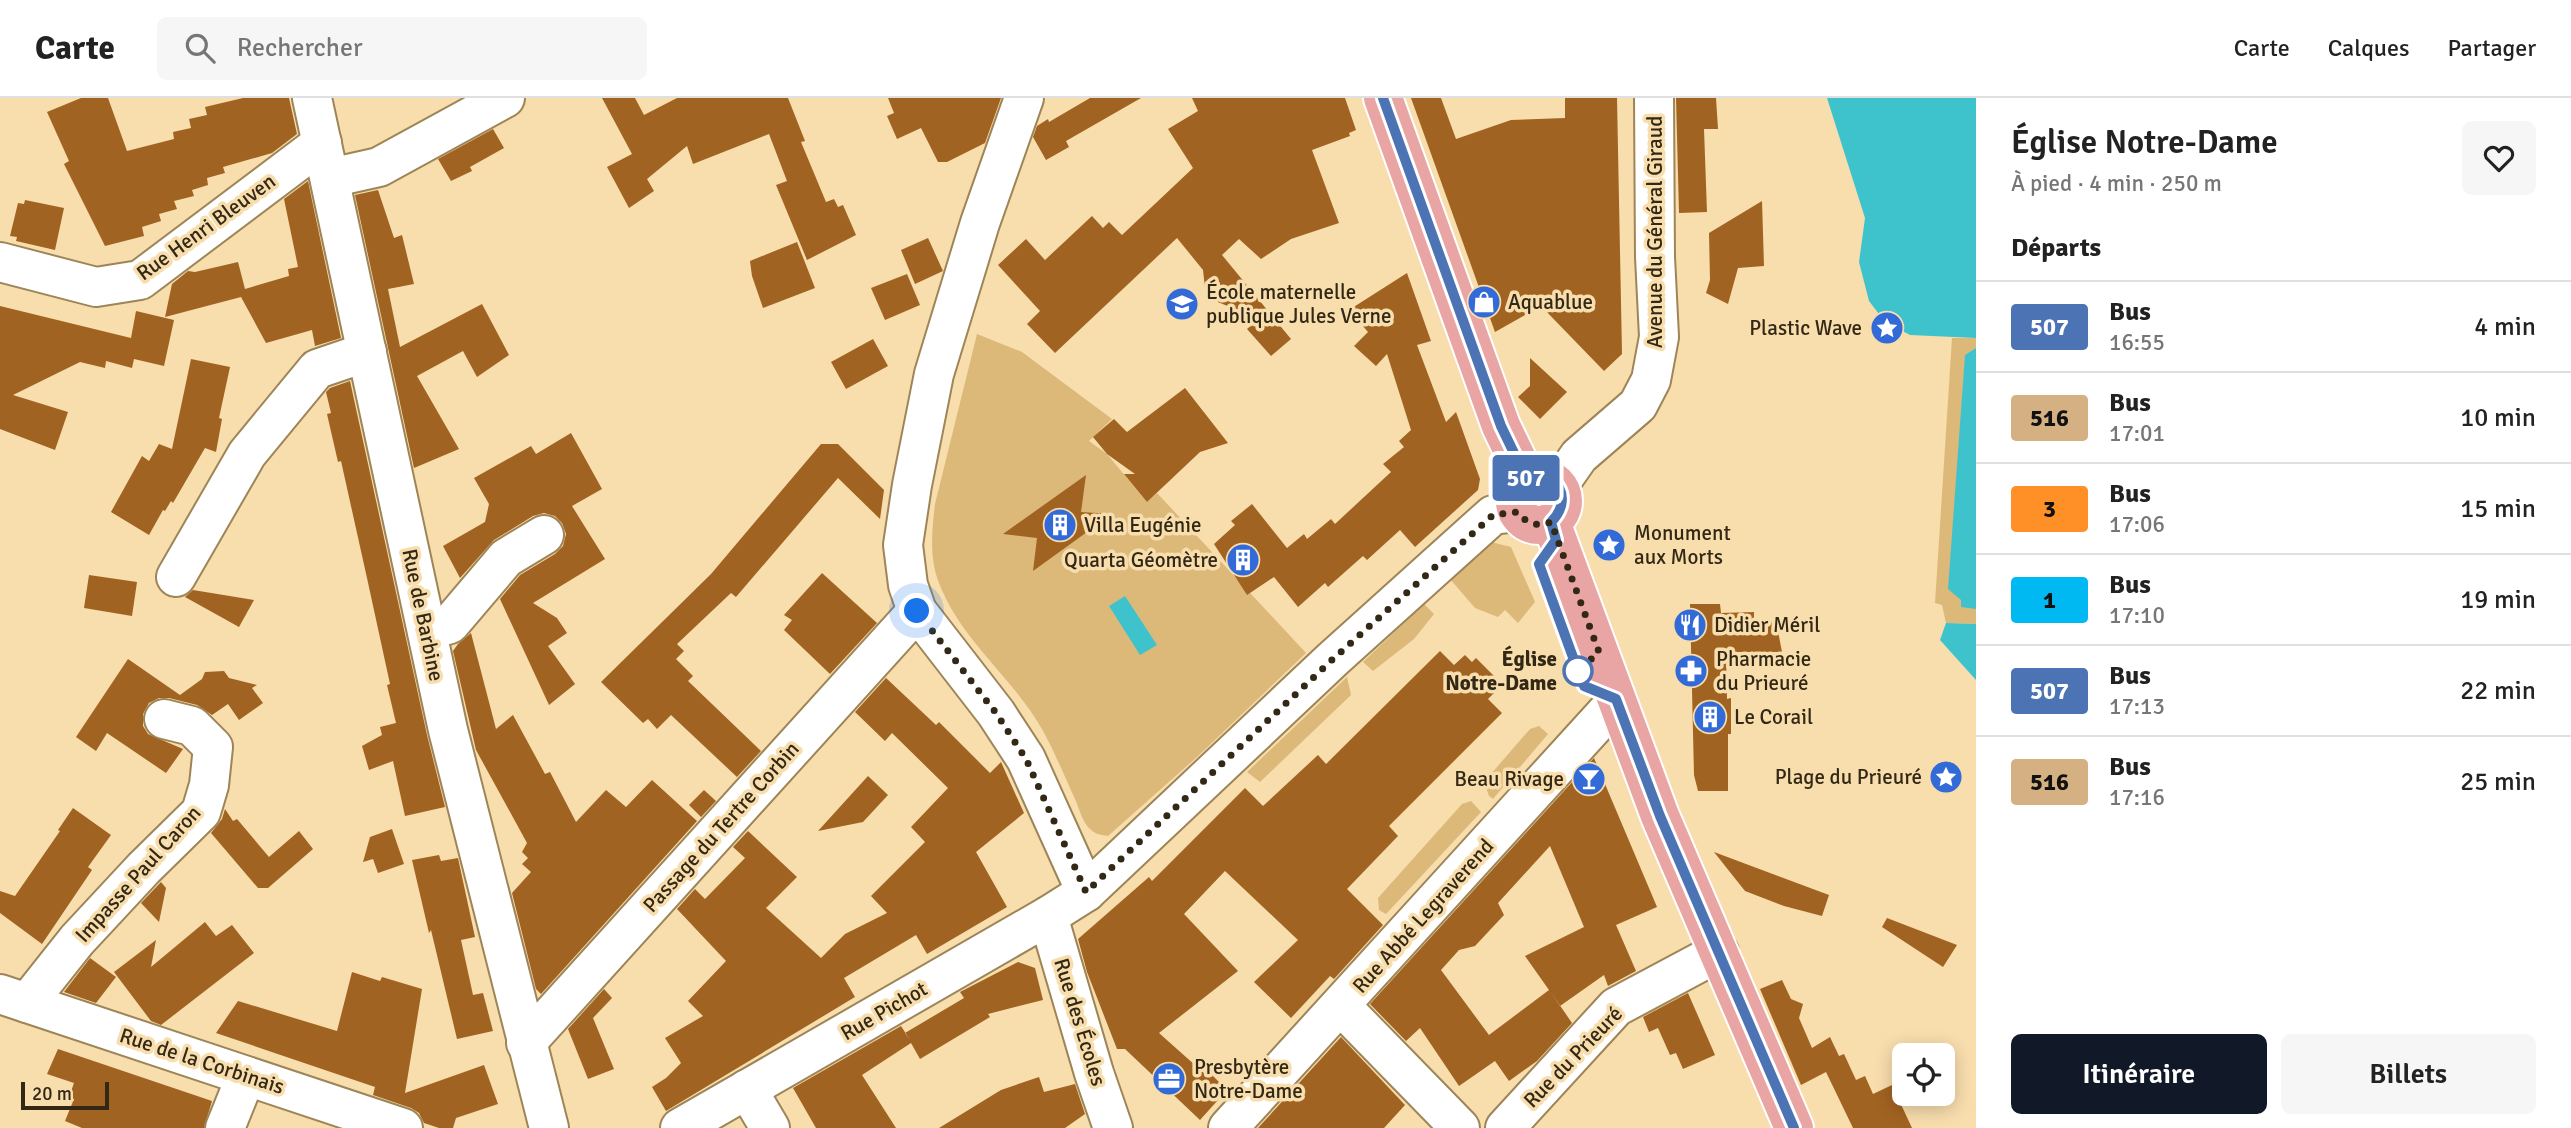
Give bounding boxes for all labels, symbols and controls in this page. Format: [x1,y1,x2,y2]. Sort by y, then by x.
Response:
search box [157,17,647,80]
text: Carte [35,28,115,69]
icon: search [181,29,219,67]
text: Rechercher [237,32,363,64]
text: Carte [2234,33,2290,63]
text: Calques [2328,33,2409,63]
text: Partager [2447,33,2536,63]
street label: Avenue du Général Giraud [1642,116,1668,348]
button: heart [2462,121,2536,195]
text: Église Notre-Dame [2011,122,2278,163]
street label: Rue Henri Bleuven [132,168,280,286]
text: À pied · 4 min · 250 m [2011,169,2222,198]
text: Départs [2011,232,2101,264]
place label: École maternelle publique Jules Verne [1206,279,1392,329]
shop icon: Aquablue [1465,283,1503,321]
school or university icon: École maternelle publique Jules Verne [1163,285,1201,323]
place label: Aquablue [1508,289,1593,315]
text: Bus [2109,296,2151,328]
place icon: Plastic Wave [1868,309,1906,347]
text: 4 min [2474,311,2536,343]
text: 507 [2030,312,2069,342]
place label: Plastic Wave [1749,315,1862,341]
text: 16:55 [2109,328,2165,357]
text: Bus [2109,387,2151,419]
text: 10 min [2460,402,2536,434]
text: 516 [2030,403,2069,433]
text: 17:01 [2109,419,2165,448]
line badge: 507 [1486,455,1566,501]
text: 507 [1507,463,1545,493]
text: Bus [2109,478,2151,510]
text: 15 min [2460,493,2536,525]
text: 3 [2043,494,2056,524]
building icon: Villa Eugénie [1041,506,1079,544]
text: 17:06 [2109,510,2165,539]
place label: Villa Eugénie [1084,512,1202,538]
place label: Monument aux Morts [1634,520,1731,570]
place icon: Monument aux Morts [1590,526,1628,564]
building icon: Quarta Géomètre [1224,541,1262,579]
street label: Rue de Barbine [396,546,450,684]
place label: Quarta Géomètre [1064,547,1218,573]
text: Bus [2109,569,2151,601]
text: 19 min [2460,584,2536,616]
text: 1 [2043,585,2056,615]
your location [899,593,934,628]
text: 17:10 [2109,601,2165,630]
restaurant icon: Didier Méril [1671,606,1709,644]
place label: Didier Méril [1714,612,1820,638]
place label: Église Notre-Dame [1445,645,1557,696]
place label: Pharmacie du Prieuré [1716,646,1811,696]
pharmacy icon: Pharmacie du Prieuré [1672,652,1710,690]
marker: Église Notre-Dame [1563,656,1593,686]
text: Bus [2109,660,2151,692]
text: 22 min [2460,675,2536,707]
text: 507 [2030,676,2069,706]
text: 17:13 [2109,692,2165,721]
building icon: Le Corail [1691,698,1729,736]
place label: Le Corail [1734,704,1813,730]
street label: Passage du Tertre Corbin [637,736,805,918]
text: Bus [2109,751,2151,783]
place icon: Plage du Prieuré [1927,758,1965,796]
bar icon: Beau Rivage [1570,760,1608,798]
place label: Plage du Prieuré [1775,764,1922,790]
place label: Beau Rivage [1454,766,1564,792]
text: 25 min [2460,766,2536,798]
text: 516 [2030,767,2069,797]
text: 17:16 [2109,783,2165,812]
street label: Impasse Paul Caron [70,800,206,948]
street label: Rue Abbé Legraverend [1347,833,1499,999]
street label: Rue des Écoles [1048,955,1112,1089]
street label: Rue Pichot [836,976,932,1046]
street label: Rue du Prieuré [1518,1001,1628,1113]
street label: Rue de la Corbinais [116,1022,288,1100]
button: Itinéraire [2011,1034,2267,1114]
button: Billets [2281,1034,2536,1114]
map controls [1892,1043,1955,1106]
button: locate [1892,1043,1955,1106]
place label: Presbytère Notre-Dame [1194,1054,1303,1104]
office icon: Presbytère Notre-Dame [1150,1060,1188,1098]
scale bar [21,1079,108,1111]
text: 20 m [32,1082,72,1106]

